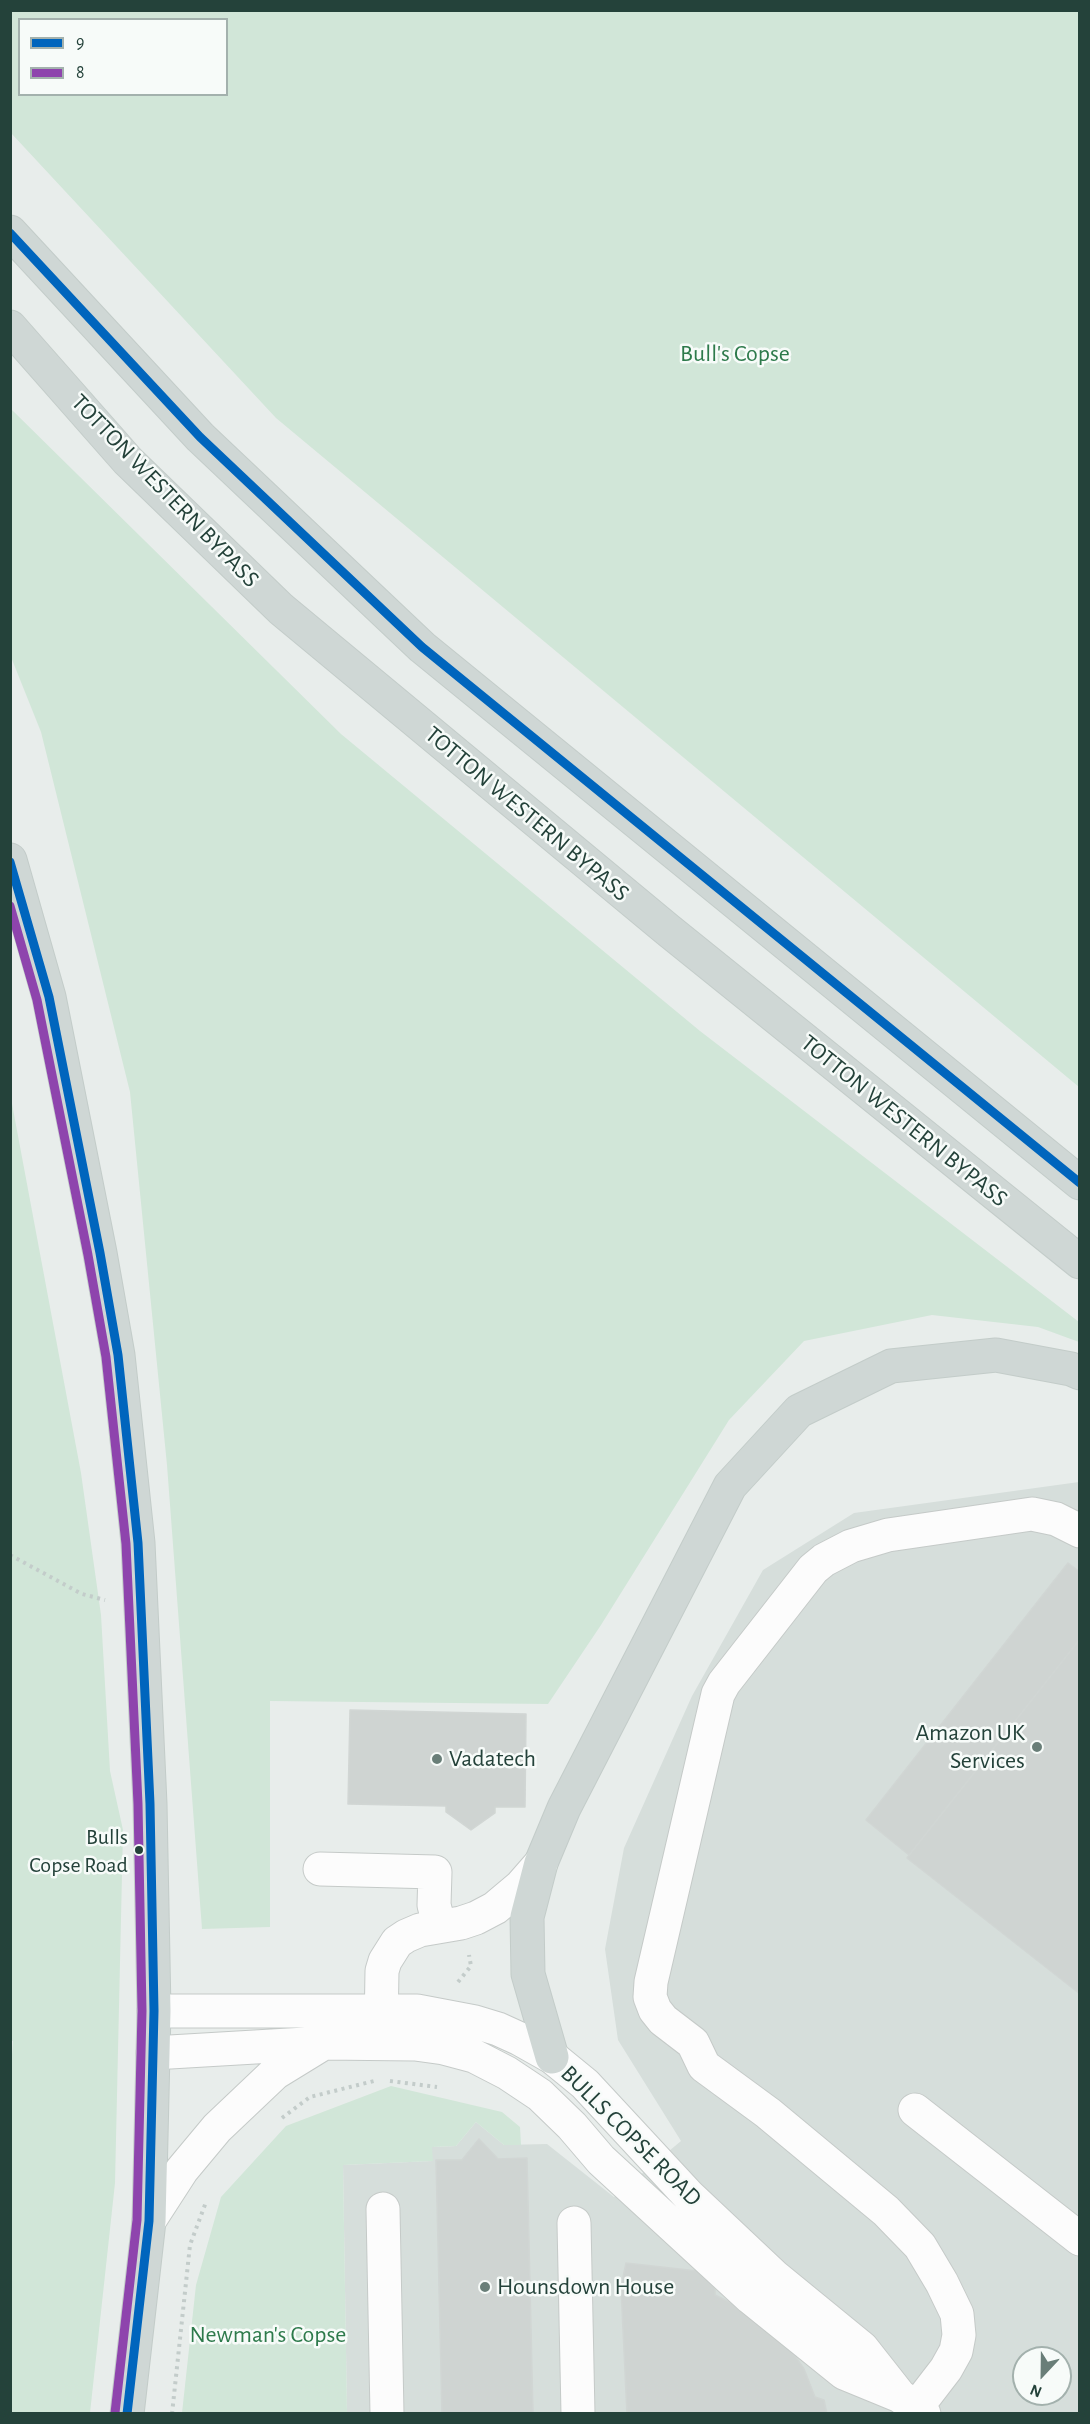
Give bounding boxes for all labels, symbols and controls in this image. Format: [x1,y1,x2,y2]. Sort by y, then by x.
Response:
legend [18,18,228,96]
text: 9 [76,34,84,52]
text: 8 [76,64,85,82]
park label: Bull's Copse [680,340,790,368]
street label: TOTTON WESTERN BYPASS [65,388,265,594]
street label: TOTTON WESTERN BYPASS [419,720,635,908]
street label: TOTTON WESTERN BYPASS [795,1029,1013,1213]
place label: Amazon UK Services [915,1719,1025,1775]
marker: Amazon UK Services [1030,1740,1044,1754]
place label: Vadatech [449,1745,536,1773]
marker: Vadatech [430,1752,444,1766]
place label: Bulls Copse Road [29,1824,128,1876]
marker: Bulls Copse Road [133,1844,145,1856]
street label: BULLS COPSE ROAD [555,2060,707,2212]
place label: Hounsdown House [497,2273,674,2301]
marker: Hounsdown House [478,2280,492,2294]
park label: Newman's Copse [190,2321,346,2349]
north arrow [1012,2346,1072,2406]
text: N [1028,2381,1044,2400]

